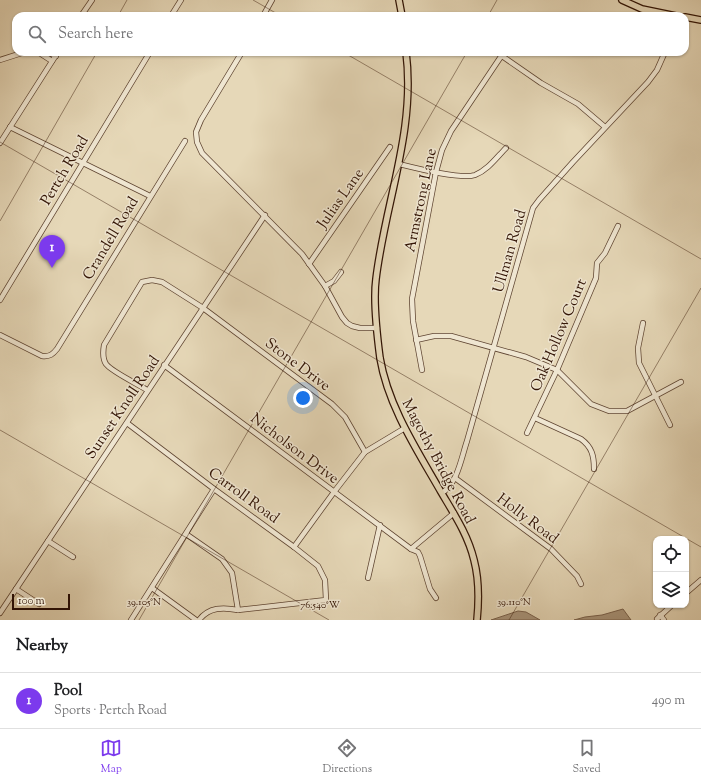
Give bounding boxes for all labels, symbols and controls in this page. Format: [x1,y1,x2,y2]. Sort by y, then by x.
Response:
search box [12,12,689,56]
icon: search [26,23,48,45]
text: Search here [58,24,133,45]
street label: Pertch Road [36,131,95,210]
street label: Armstrong Lane [400,146,443,254]
street label: Julias Lane [312,165,370,234]
street label: Crandell Road [78,193,145,284]
street label: Ullman Road [489,207,532,295]
pin: 1 [39,235,65,268]
street label: Oak Hollow Court [526,276,593,395]
street label: Stone Drive [260,334,334,397]
street label: Sunset Knoll Road [81,352,166,464]
your location [293,388,313,408]
street label: Magothy Bridge Road [396,395,480,528]
street label: Nicholson Drive [245,409,343,489]
street label: Carroll Road [203,463,283,529]
street label: Holly Road [492,489,563,550]
map controls [653,536,689,608]
button: locate [653,536,689,572]
button: layers [653,572,689,608]
scale bar [12,592,70,611]
text: 100 m [18,593,45,609]
text: 39.105°N [127,595,161,610]
text: 39.110°N [497,595,531,610]
text: 76.540°W [300,598,340,613]
text: Nearby [16,634,68,658]
text: Pool [54,681,82,702]
text: 1 [27,692,31,710]
text: 490 m [652,692,685,710]
text: Sports · Pertch Road [54,702,167,720]
tab: Map [100,737,122,777]
tab: Directions [323,737,372,777]
tab: Saved [573,737,601,777]

